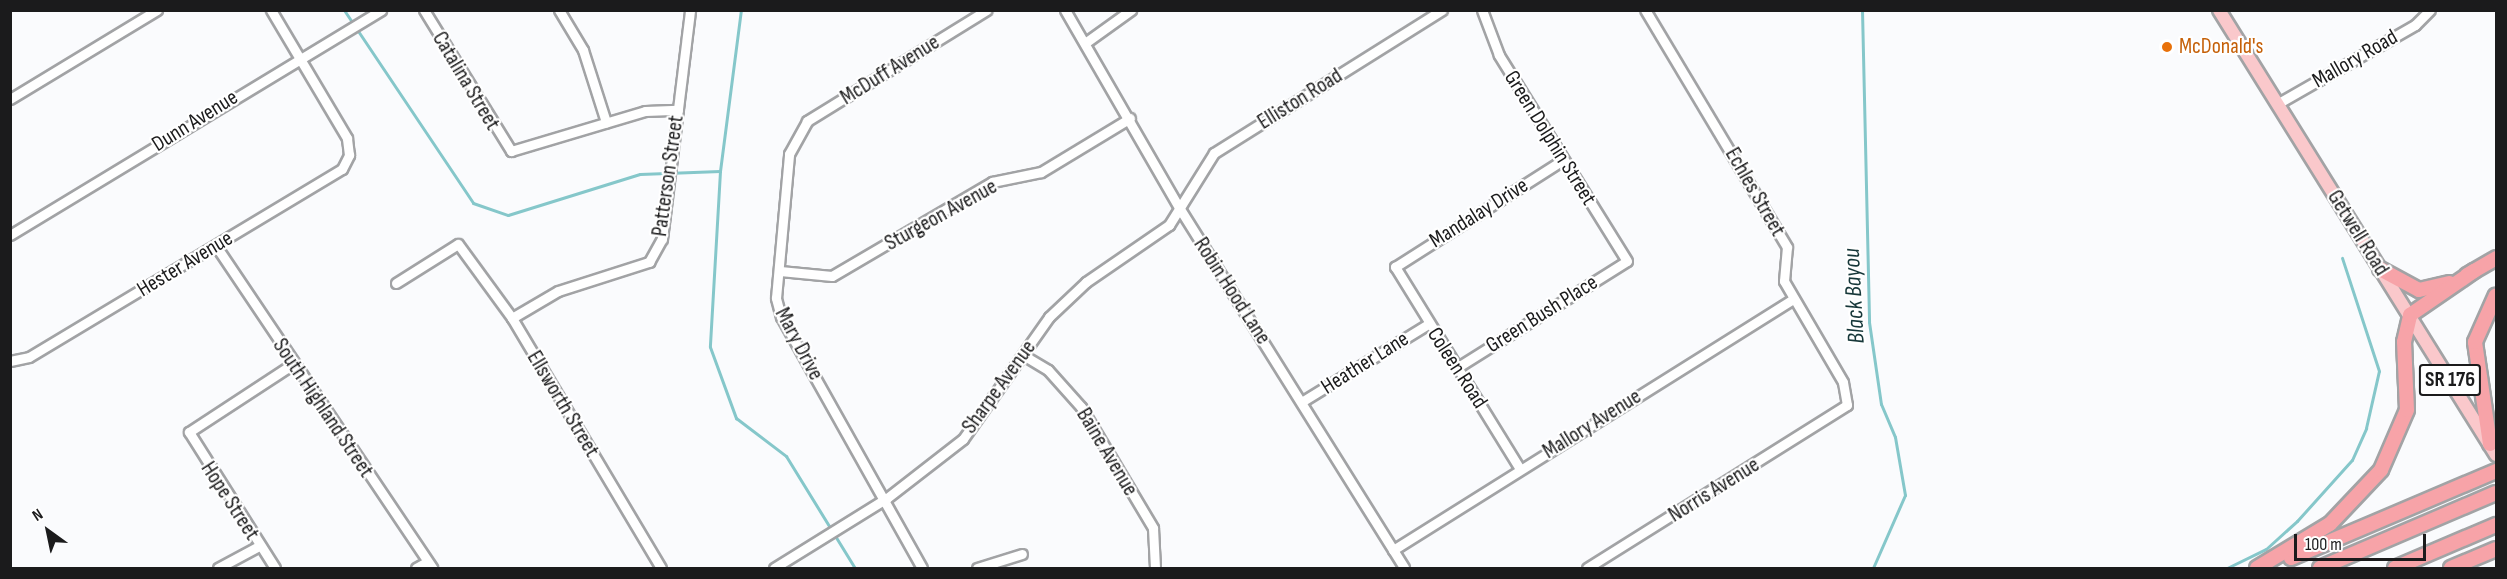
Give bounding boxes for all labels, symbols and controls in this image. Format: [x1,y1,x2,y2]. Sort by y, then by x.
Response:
street label: Mallory Road [2308,24,2402,94]
street label: Catalina Street [426,27,506,135]
street label: McDuff Avenue [836,29,944,111]
place label: McDonald's [2179,34,2263,60]
marker: McDonald's [2160,40,2174,54]
street label: Elliston Road [1253,63,1347,135]
street label: Green Dolphin Street [1498,66,1602,210]
street label: Dunn Avenue [147,84,243,158]
street label: Patterson Street [646,114,690,238]
street label: Echles Street [1719,143,1791,241]
street label: Mandalay Drive [1425,172,1533,254]
street label: Sturgeon Avenue [880,173,1002,257]
street label: Getwell Road [2321,185,2395,281]
street label: Hester Avenue [132,225,238,303]
street label: Robin Hood Lane [1188,233,1276,349]
water label: Black Bayou [1837,248,1871,344]
street label: Green Bush Place [1481,269,1603,359]
street label: Mary Drive [769,303,829,385]
street label: Coleen Road [1421,323,1493,413]
street label: Heather Lane [1316,326,1414,400]
street label: South Highland Street [267,334,379,482]
street label: Sharpe Avenue [956,335,1042,439]
street label: Ellsworth Street [521,346,605,462]
road number: SR 176 [2418,362,2482,398]
street label: Mallory Avenue [1538,383,1646,465]
street label: Baine Avenue [1070,403,1144,501]
street label: Norris Avenue [1664,452,1764,528]
street label: Hope Street [195,457,265,545]
north arrow [18,501,78,561]
text: N [29,505,47,526]
scale bar [2297,522,2429,560]
text: 100 m [2305,534,2342,555]

